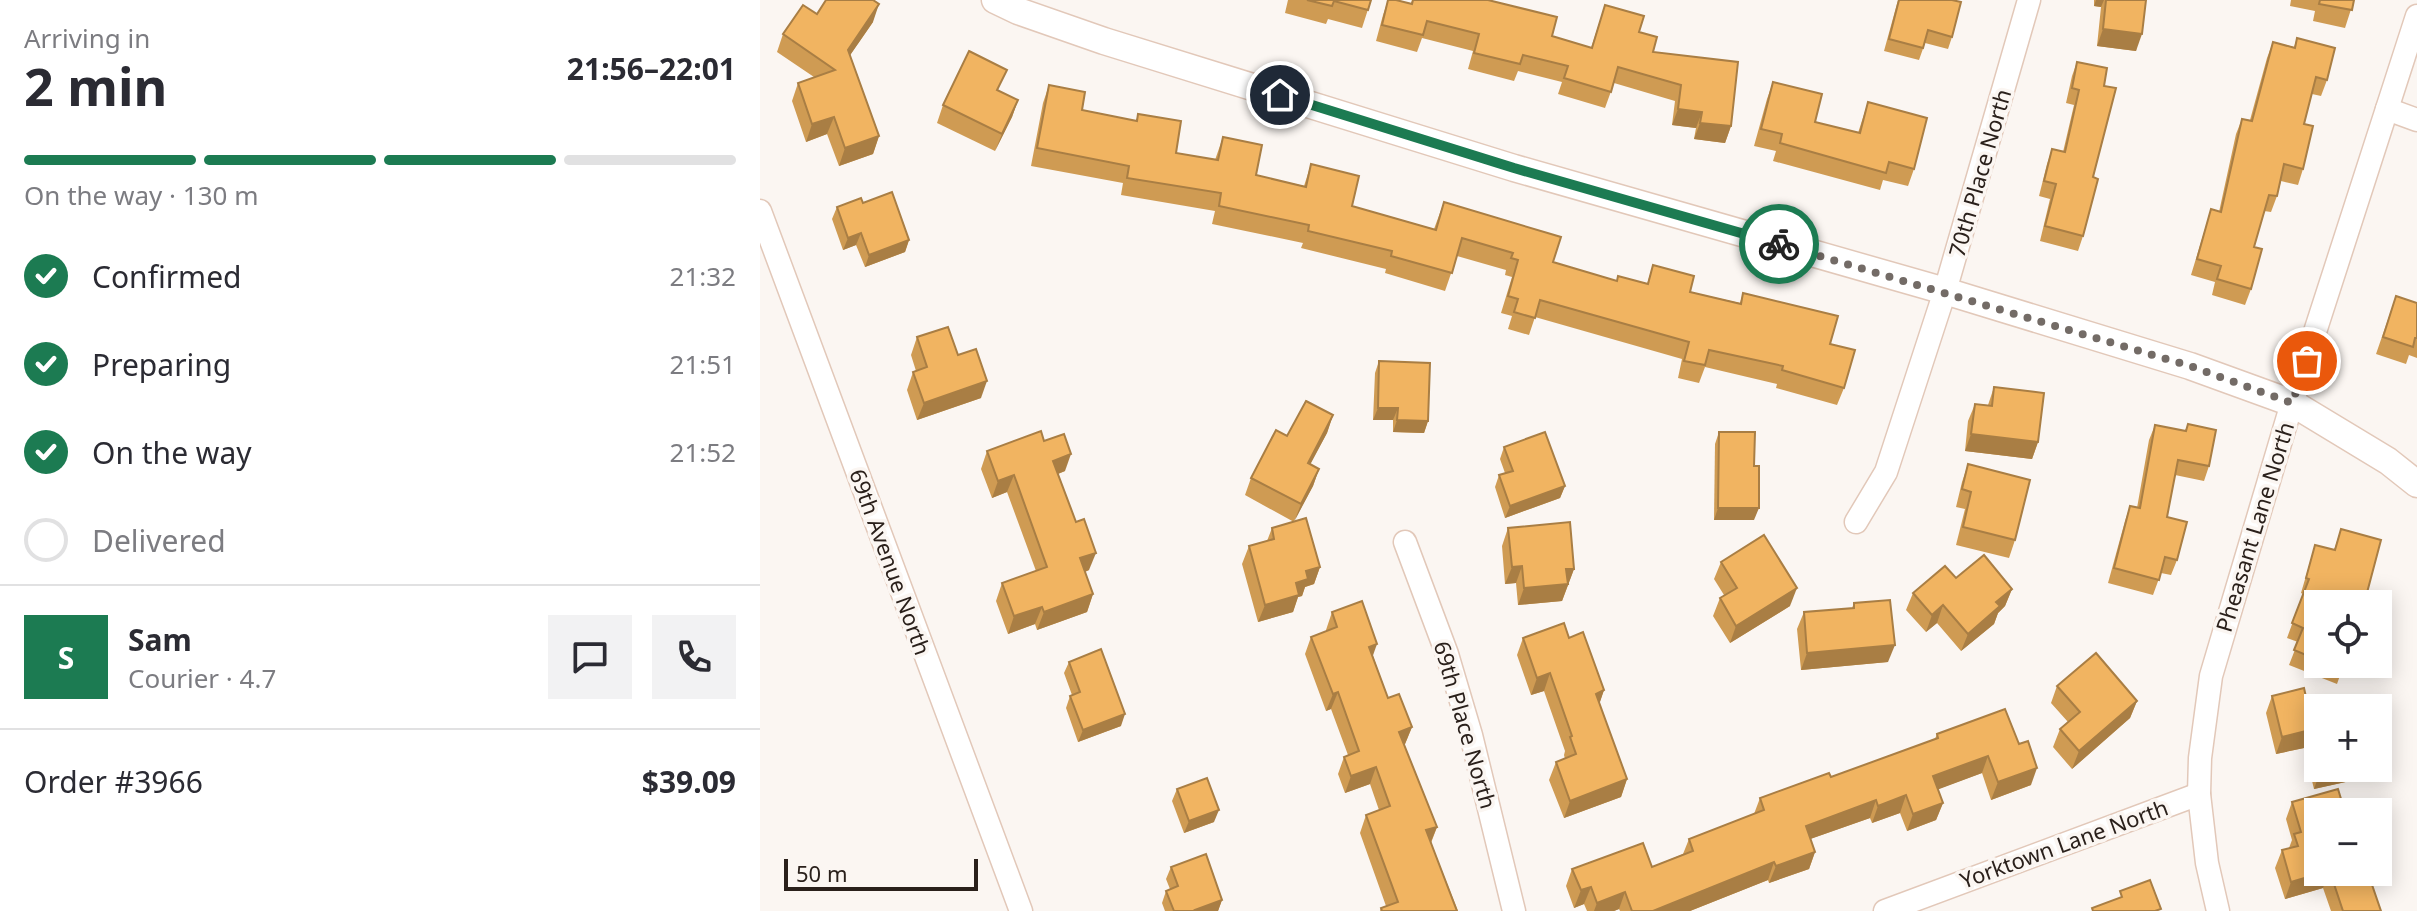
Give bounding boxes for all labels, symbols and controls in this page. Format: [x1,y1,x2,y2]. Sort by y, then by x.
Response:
text: Arriving in [24,20,150,56]
text: 21:56–22:01 [567,48,736,89]
text: 2 min [24,50,167,121]
pin [1246,61,1314,129]
icon: home [1258,73,1302,117]
street label: 70th Place North [1941,85,2017,260]
text: On the way · 130 m [24,177,258,213]
courier [1739,204,1819,284]
icon: bike [1757,222,1801,266]
icon: check [24,254,68,298]
text: Confirmed [92,256,242,297]
text: 21:32 [670,258,736,294]
pin [2273,327,2341,395]
icon: bag [2285,339,2329,383]
icon: check [24,342,68,386]
text: Preparing [92,344,231,385]
text: 21:51 [670,346,736,382]
street label: Pheasant Lane North [2208,418,2300,635]
icon: check [24,430,68,474]
text: On the way [92,432,252,473]
text: 21:52 [670,434,736,470]
street label: 69th Avenue North [843,464,939,659]
text: Delivered [92,520,226,561]
map controls [2304,590,2392,886]
button: locate [2304,590,2392,678]
button: chat [548,615,632,699]
button: phone [652,615,736,699]
text: Sam [128,619,192,660]
text: S [58,637,74,678]
street label: 69th Place North [1428,637,1504,812]
text: Courier · 4.7 [128,660,276,696]
button: + [2304,694,2392,782]
text: Order #3966 [24,761,203,802]
text: $39.09 [642,761,736,802]
street label: Yorktown Lane North [1956,791,2172,895]
button: − [2304,798,2392,886]
scale bar [784,855,978,891]
text: 50 m [796,858,847,888]

